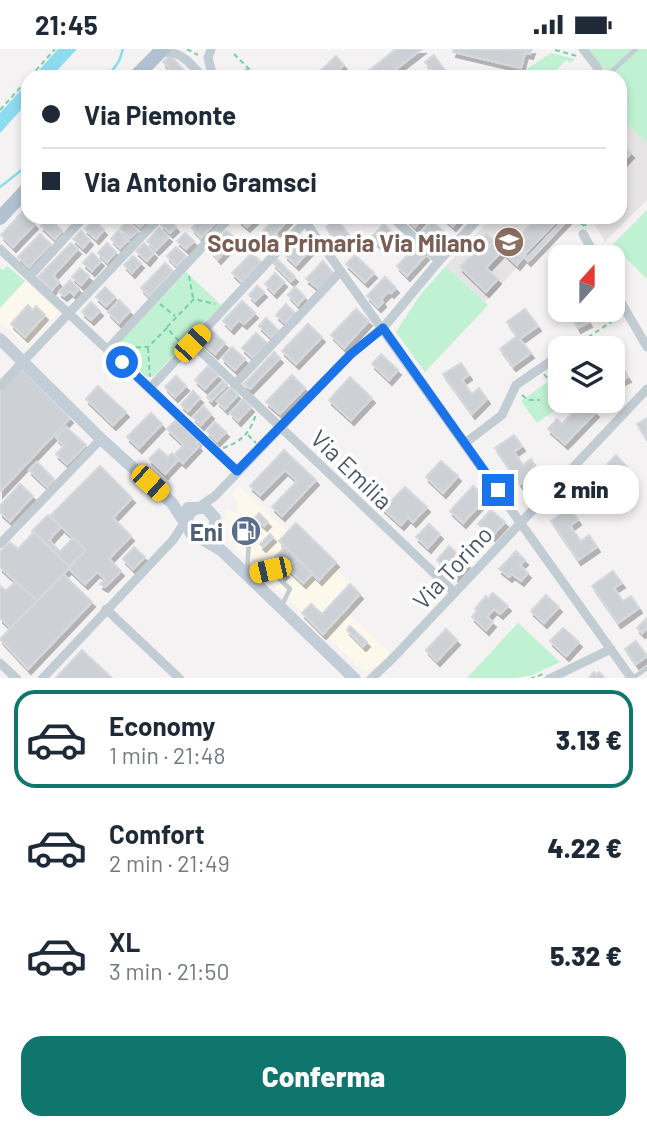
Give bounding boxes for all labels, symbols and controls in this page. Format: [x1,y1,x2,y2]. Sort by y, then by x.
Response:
text: 21:45 [35,9,98,40]
text: Via Piemonte [84,99,236,130]
text: Via Antonio Gramsci [84,166,317,197]
school or university icon: Scuola Primaria Via Milano [492,225,526,259]
place label: Scuola Primaria Via Milano [207,228,486,257]
north arrow [548,245,625,322]
map controls [548,245,625,413]
car [170,320,215,366]
button: layers [548,336,625,413]
route start [106,346,138,378]
street label: Via Emilia [305,423,399,515]
car [128,461,173,505]
callout: 2 min [522,465,638,515]
route end [482,474,514,506]
text: 2 min [553,475,609,503]
fuel station icon: Eni [229,514,263,548]
place label: Eni [190,517,223,546]
street label: Via Torino [406,519,498,615]
car [248,555,293,585]
icon: car [25,708,88,771]
text: Economy [109,710,215,741]
text: 3.13 € [556,724,622,755]
text: 1 min · 21:48 [109,741,225,769]
icon: car [25,816,88,879]
text: Comfort [109,818,205,849]
text: 4.22 € [548,832,622,863]
text: 2 min · 21:49 [109,849,230,877]
icon: car [25,924,88,987]
text: XL [109,926,140,957]
text: 5.32 € [550,940,622,971]
text: 3 min · 21:50 [109,957,229,985]
button: Conferma [21,1036,626,1116]

